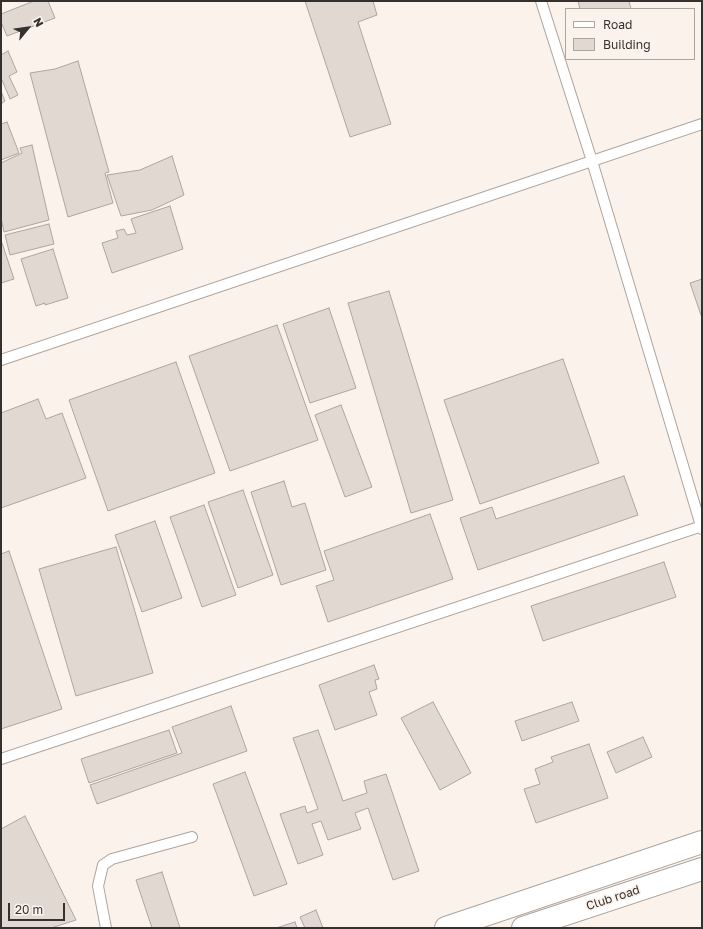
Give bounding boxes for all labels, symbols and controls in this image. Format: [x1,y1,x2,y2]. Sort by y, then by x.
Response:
north arrow [8,8,48,48]
legend [565,8,695,60]
text: N [31,15,47,29]
text: Road [603,17,632,32]
text: Building [603,37,651,52]
street label: Club road [584,883,642,913]
scale bar [10,895,67,921]
text: 20 m [15,902,43,917]

